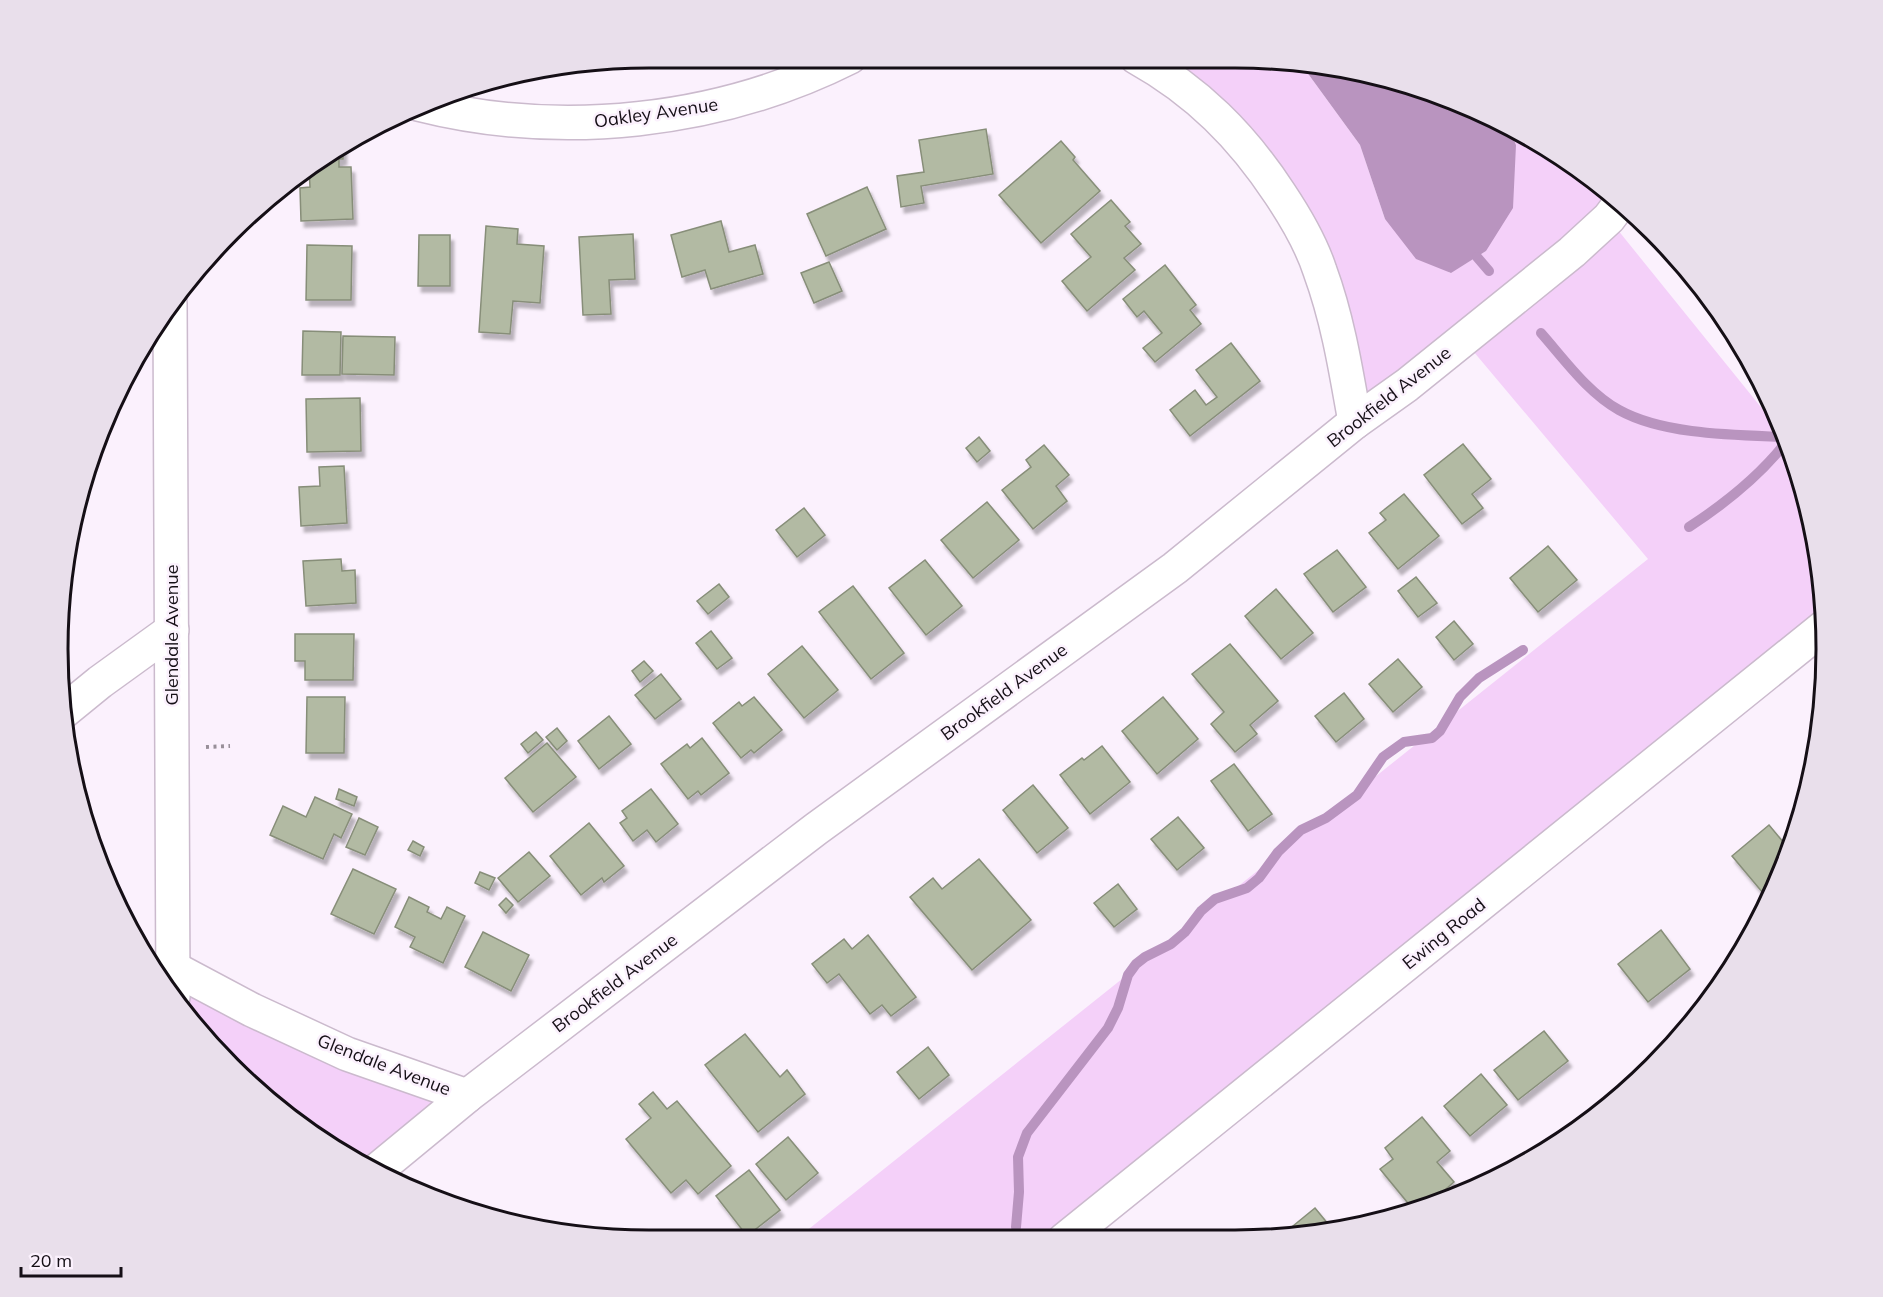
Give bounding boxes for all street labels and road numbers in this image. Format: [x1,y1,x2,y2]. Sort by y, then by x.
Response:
street label: Oakley Avenue [592,92,719,133]
street label: Brookfield Avenue [1322,341,1455,452]
street label: Glendale Avenue [160,565,183,705]
street label: Brookfield Avenue [936,638,1072,745]
street label: Ewing Road [1397,893,1490,974]
street label: Brookfield Avenue [547,928,682,1037]
street label: Glendale Avenue [314,1029,454,1101]

